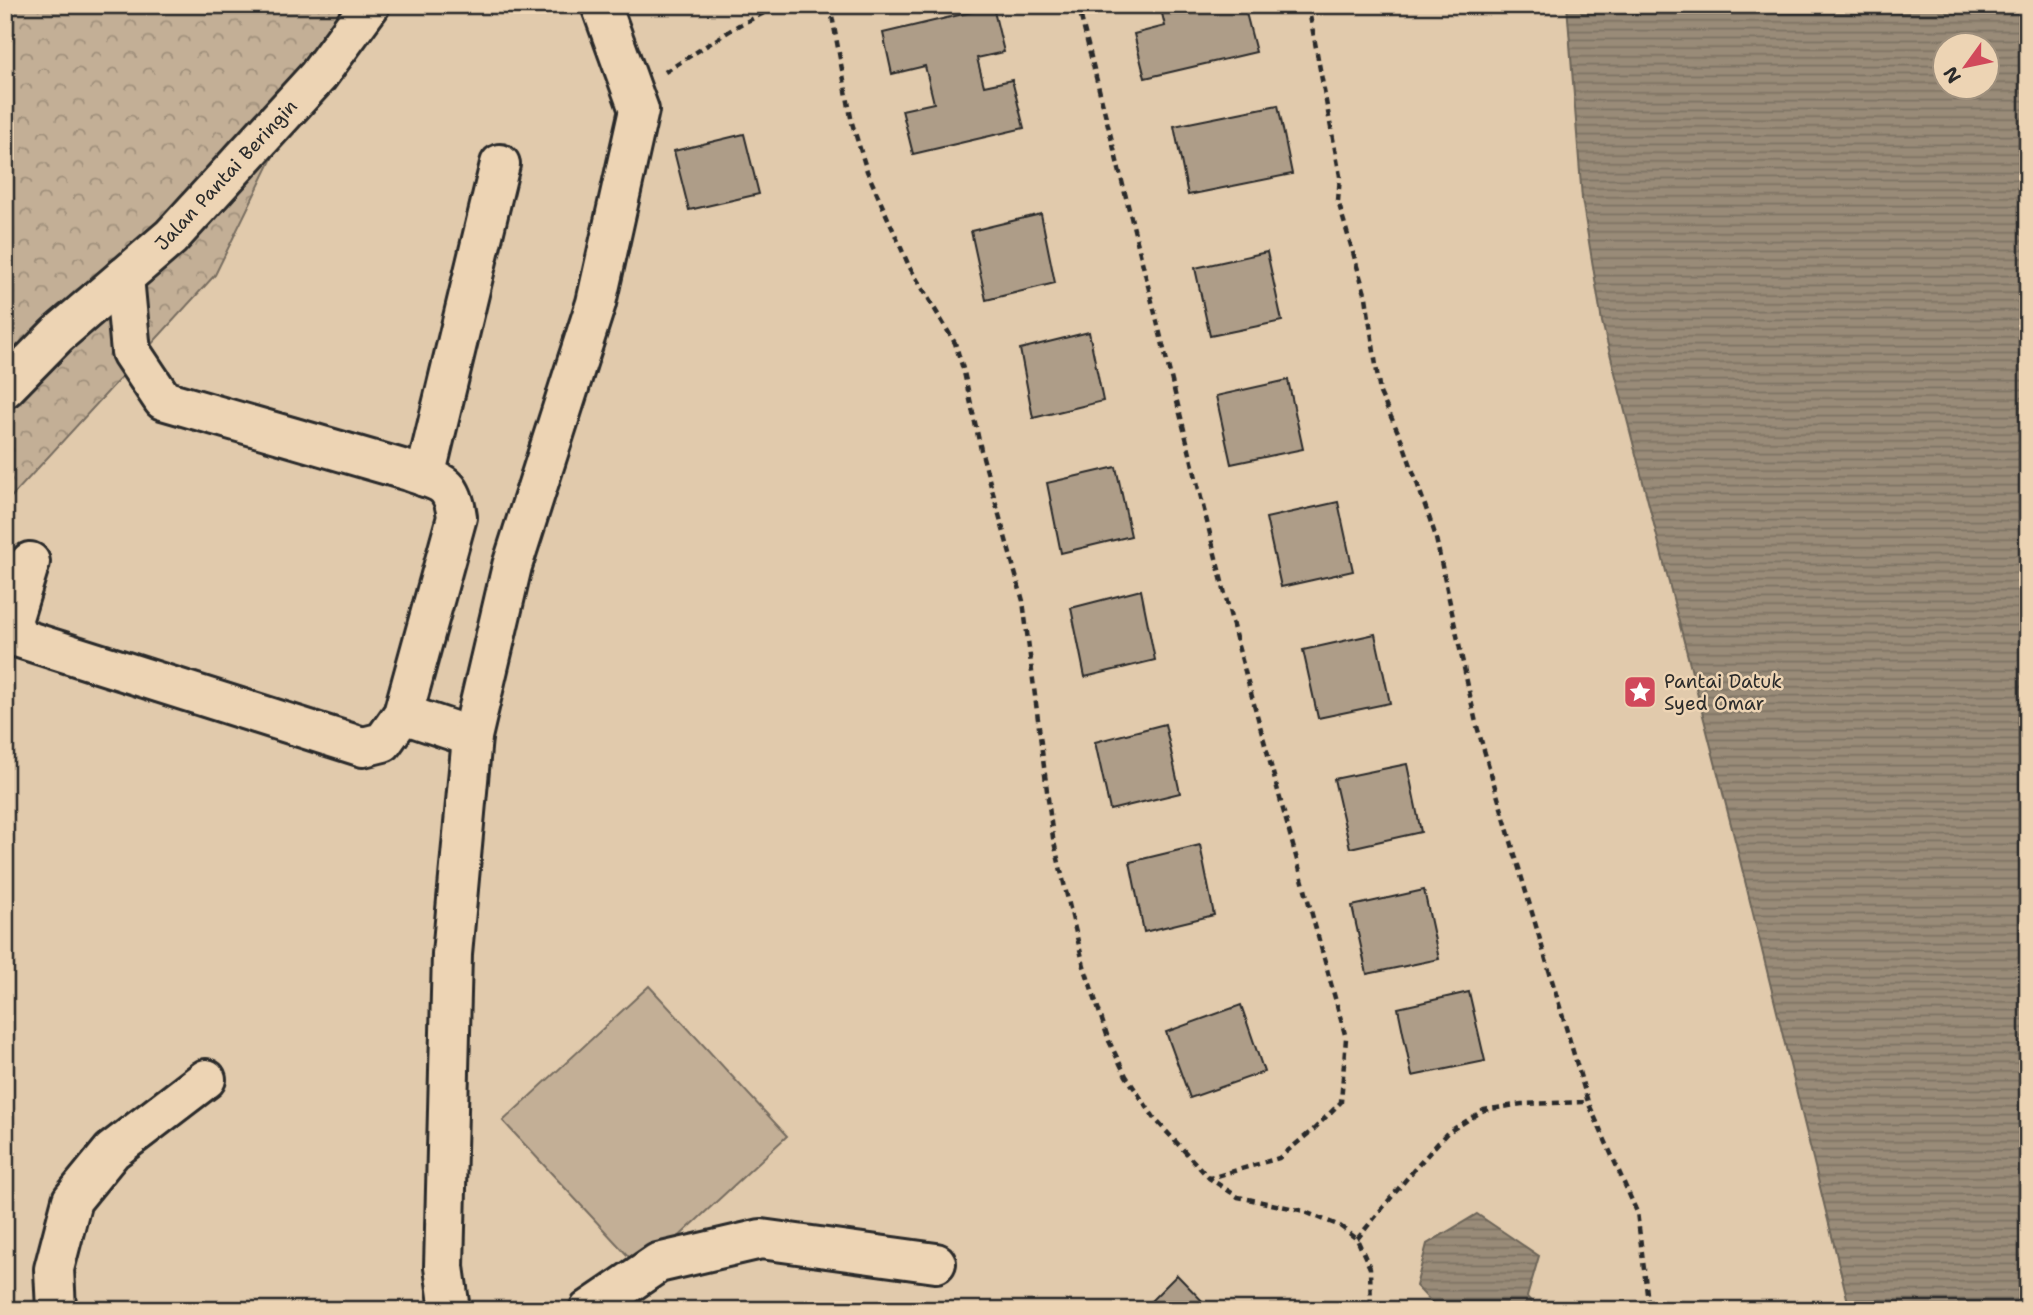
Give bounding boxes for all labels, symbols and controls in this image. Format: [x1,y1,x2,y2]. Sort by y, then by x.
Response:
north arrow [1932,32,2002,102]
text: N [1938,62,1967,88]
street label: Jalan Pantai Beringin [149,94,303,256]
place label: Pantai Datuk Syed Omar [1664,669,1782,716]
place icon: Pantai Datuk Syed Omar [1621,673,1659,711]

